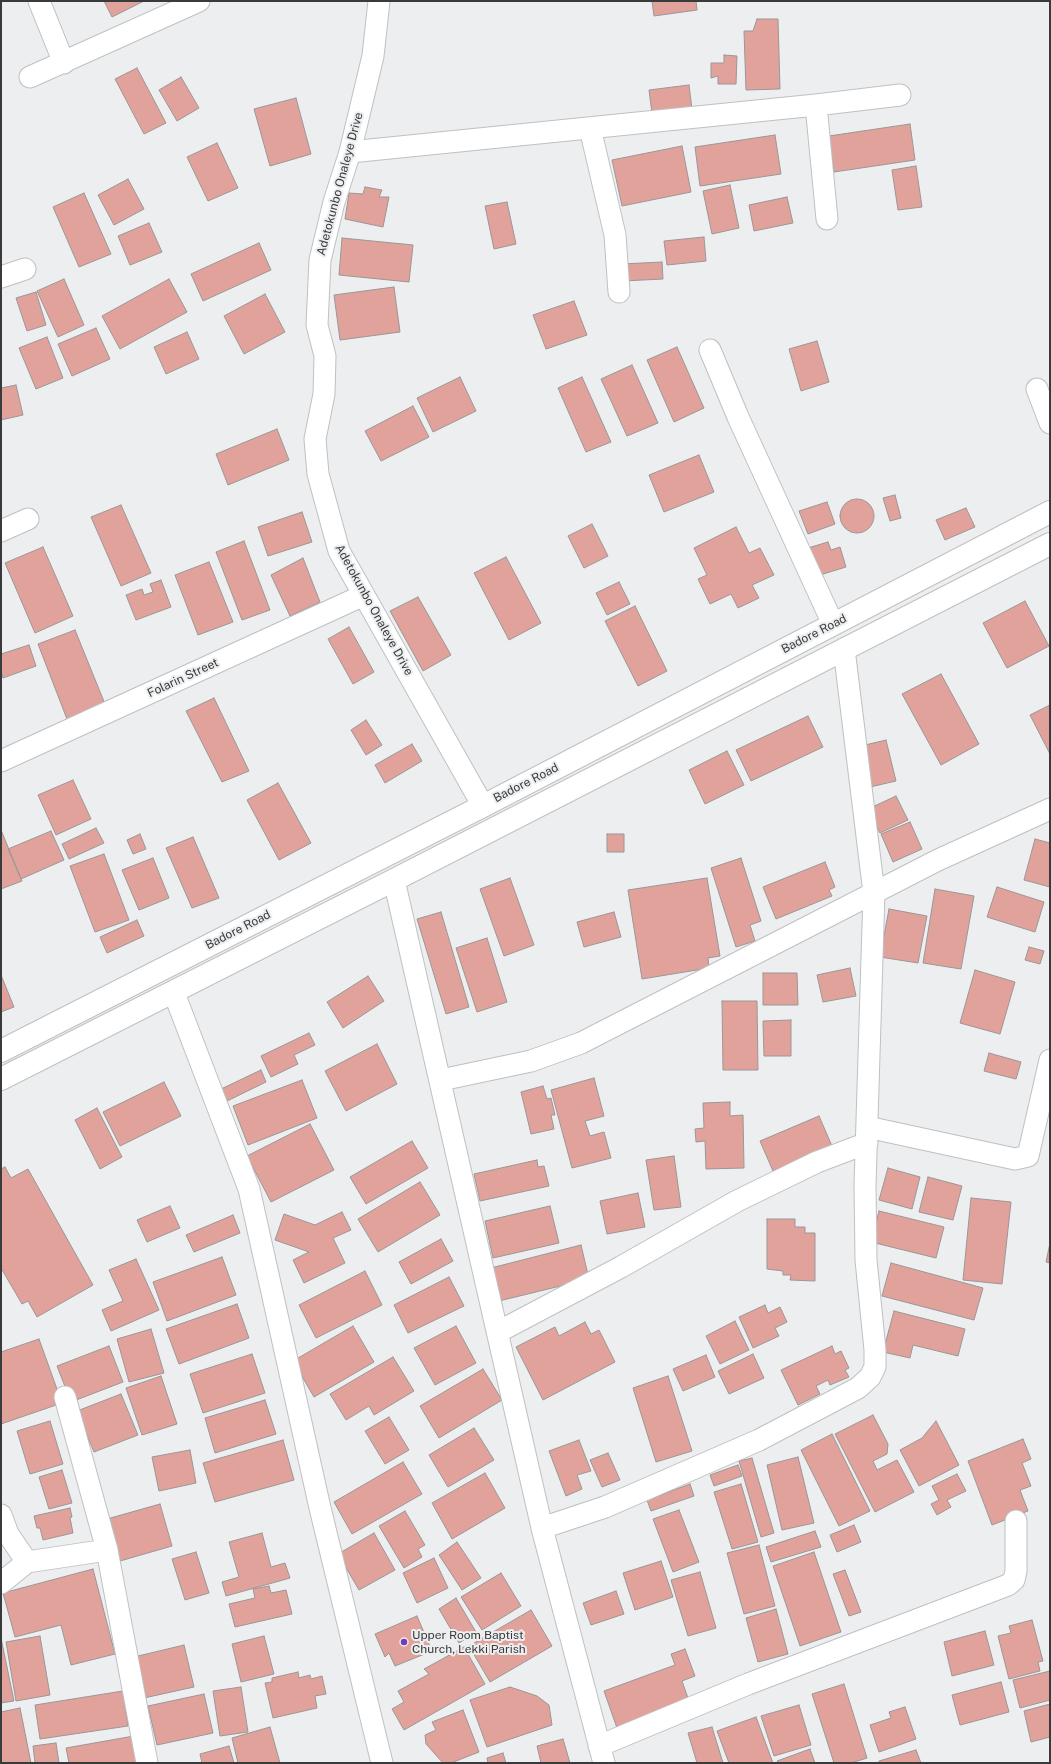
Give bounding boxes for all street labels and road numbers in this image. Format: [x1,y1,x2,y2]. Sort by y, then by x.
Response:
street label: Adetokunbo Onaleye Drive [314,111,366,257]
street label: Adetokunbo Onaleye Drive [332,542,416,678]
street label: Badore Road [779,611,849,657]
street label: Folarin Street [145,655,221,701]
street label: Badore Road [491,760,561,806]
street label: Badore Road [203,907,273,953]

